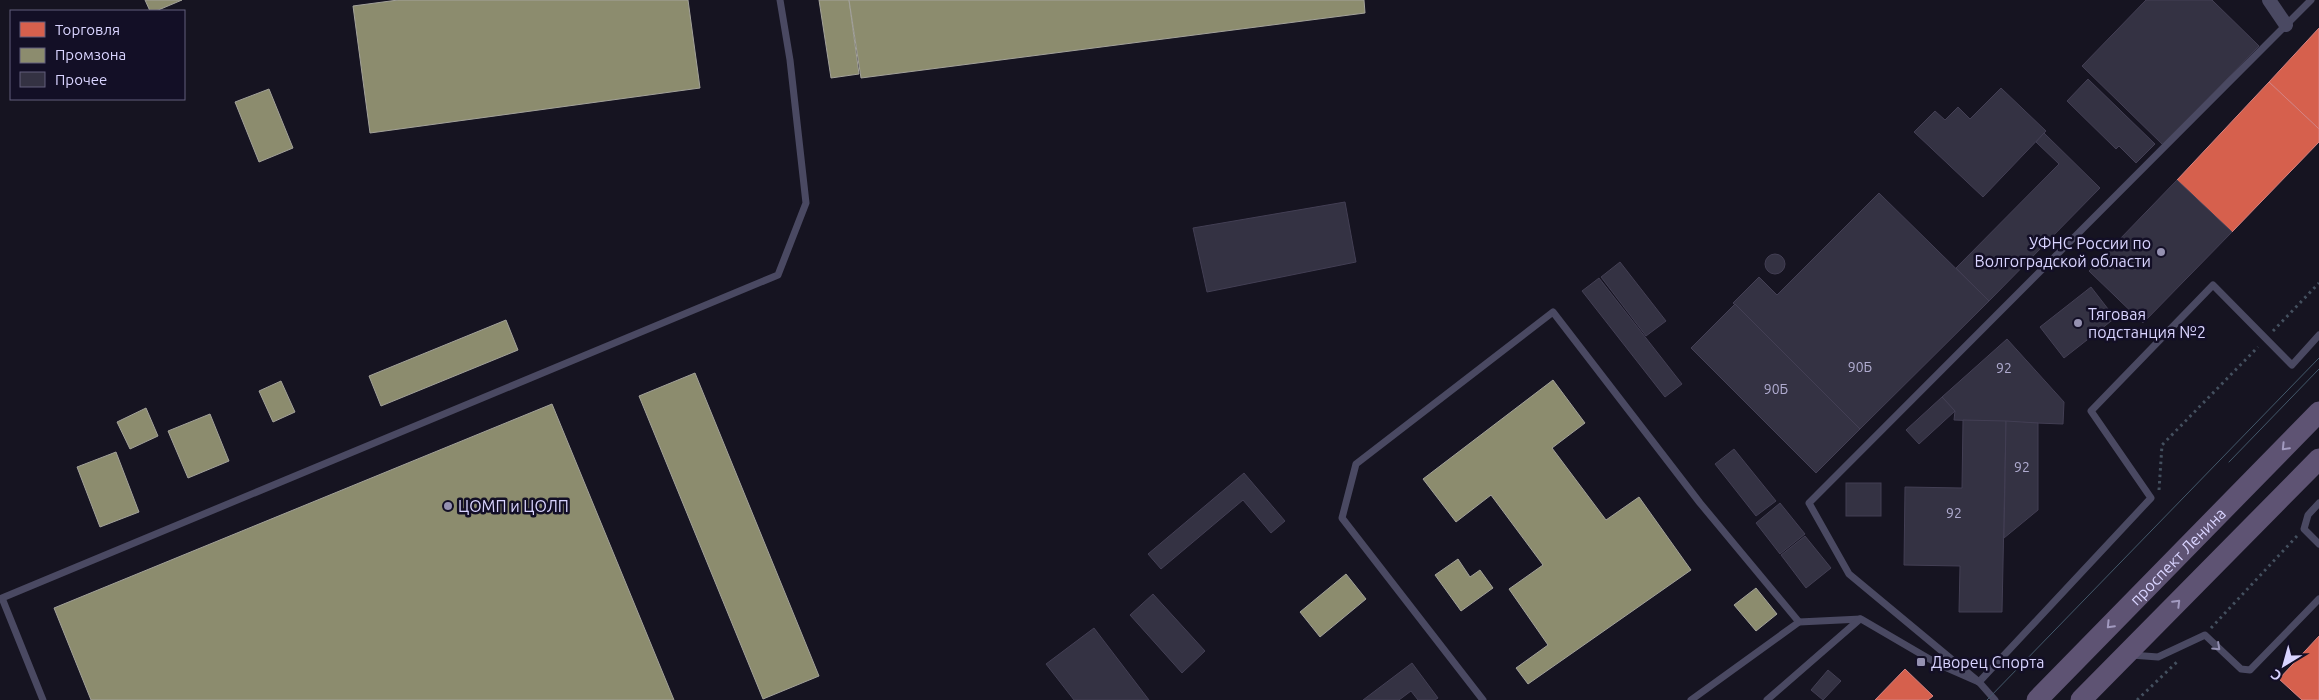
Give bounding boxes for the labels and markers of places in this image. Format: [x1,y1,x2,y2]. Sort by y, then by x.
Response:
place label: УФНС России по Волгоградской области [1975,234,2151,270]
marker: УФНС России по Волгоградской области [2155,246,2167,258]
place label: Тяговая подстанция №2 [2088,305,2206,341]
marker: Тяговая подстанция №2 [2072,317,2084,329]
place label: ЦОМП и ЦОЛП [458,497,569,515]
marker: ЦОМП и ЦОЛП [442,500,454,512]
place label: Дворец Спорта [1931,653,2045,671]
marker: Дворец Спорта [1915,656,1927,668]

